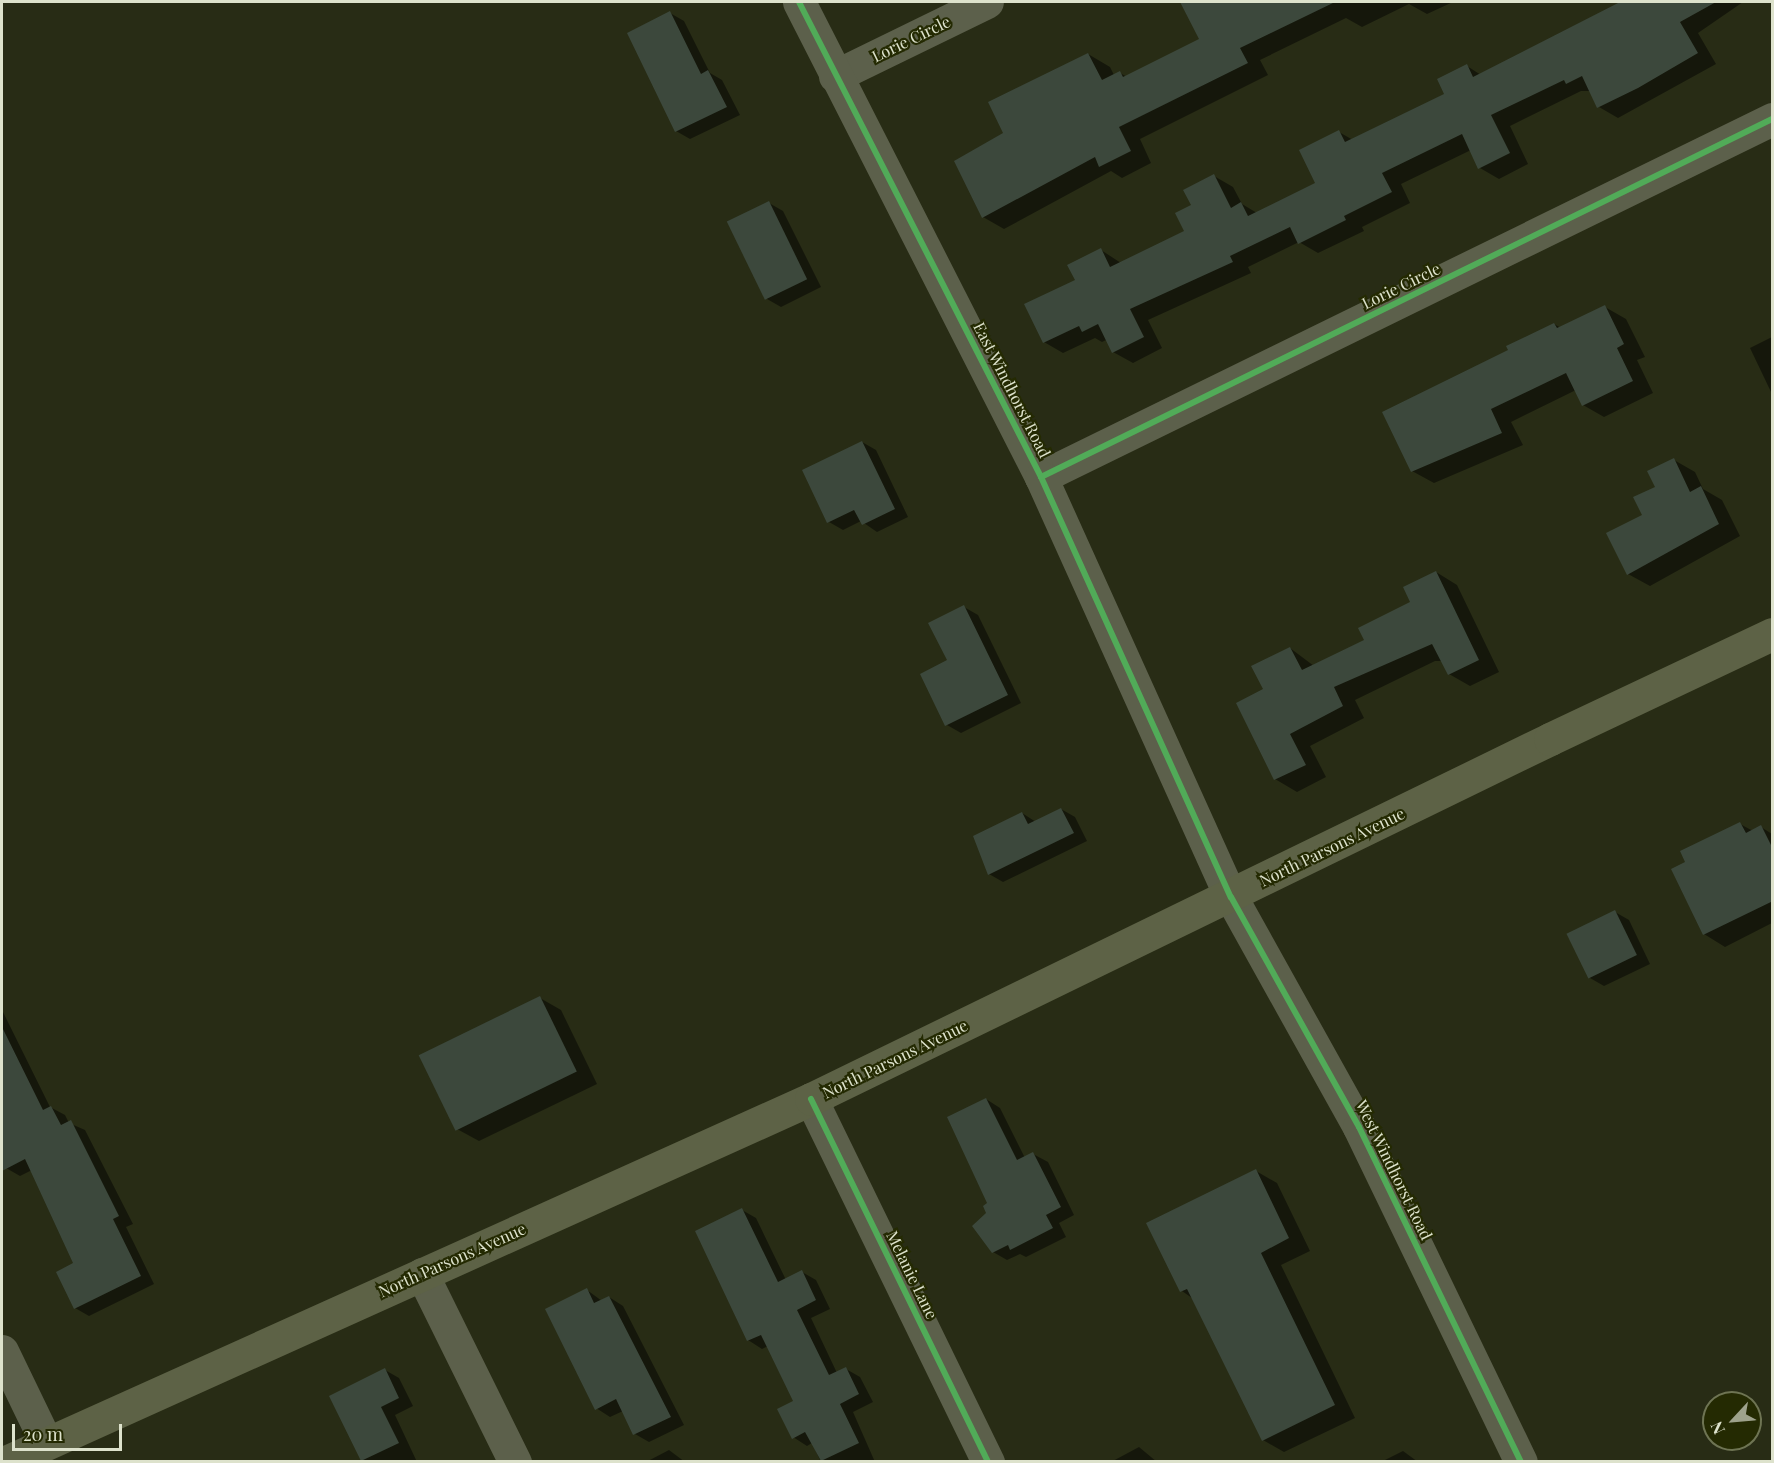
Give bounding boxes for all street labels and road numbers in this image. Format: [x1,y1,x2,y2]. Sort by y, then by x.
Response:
street label: Lorie Circle [869,12,953,66]
street label: Lorie Circle [1359,259,1443,313]
street label: East Windhorst Road [969,319,1055,461]
street label: North Parsons Avenue [1256,803,1408,891]
street label: North Parsons Avenue [819,1015,971,1103]
street label: West Windhorst Road [1352,1096,1436,1244]
street label: North Parsons Avenue [375,1219,529,1301]
street label: Melanie Lane [882,1228,942,1322]

